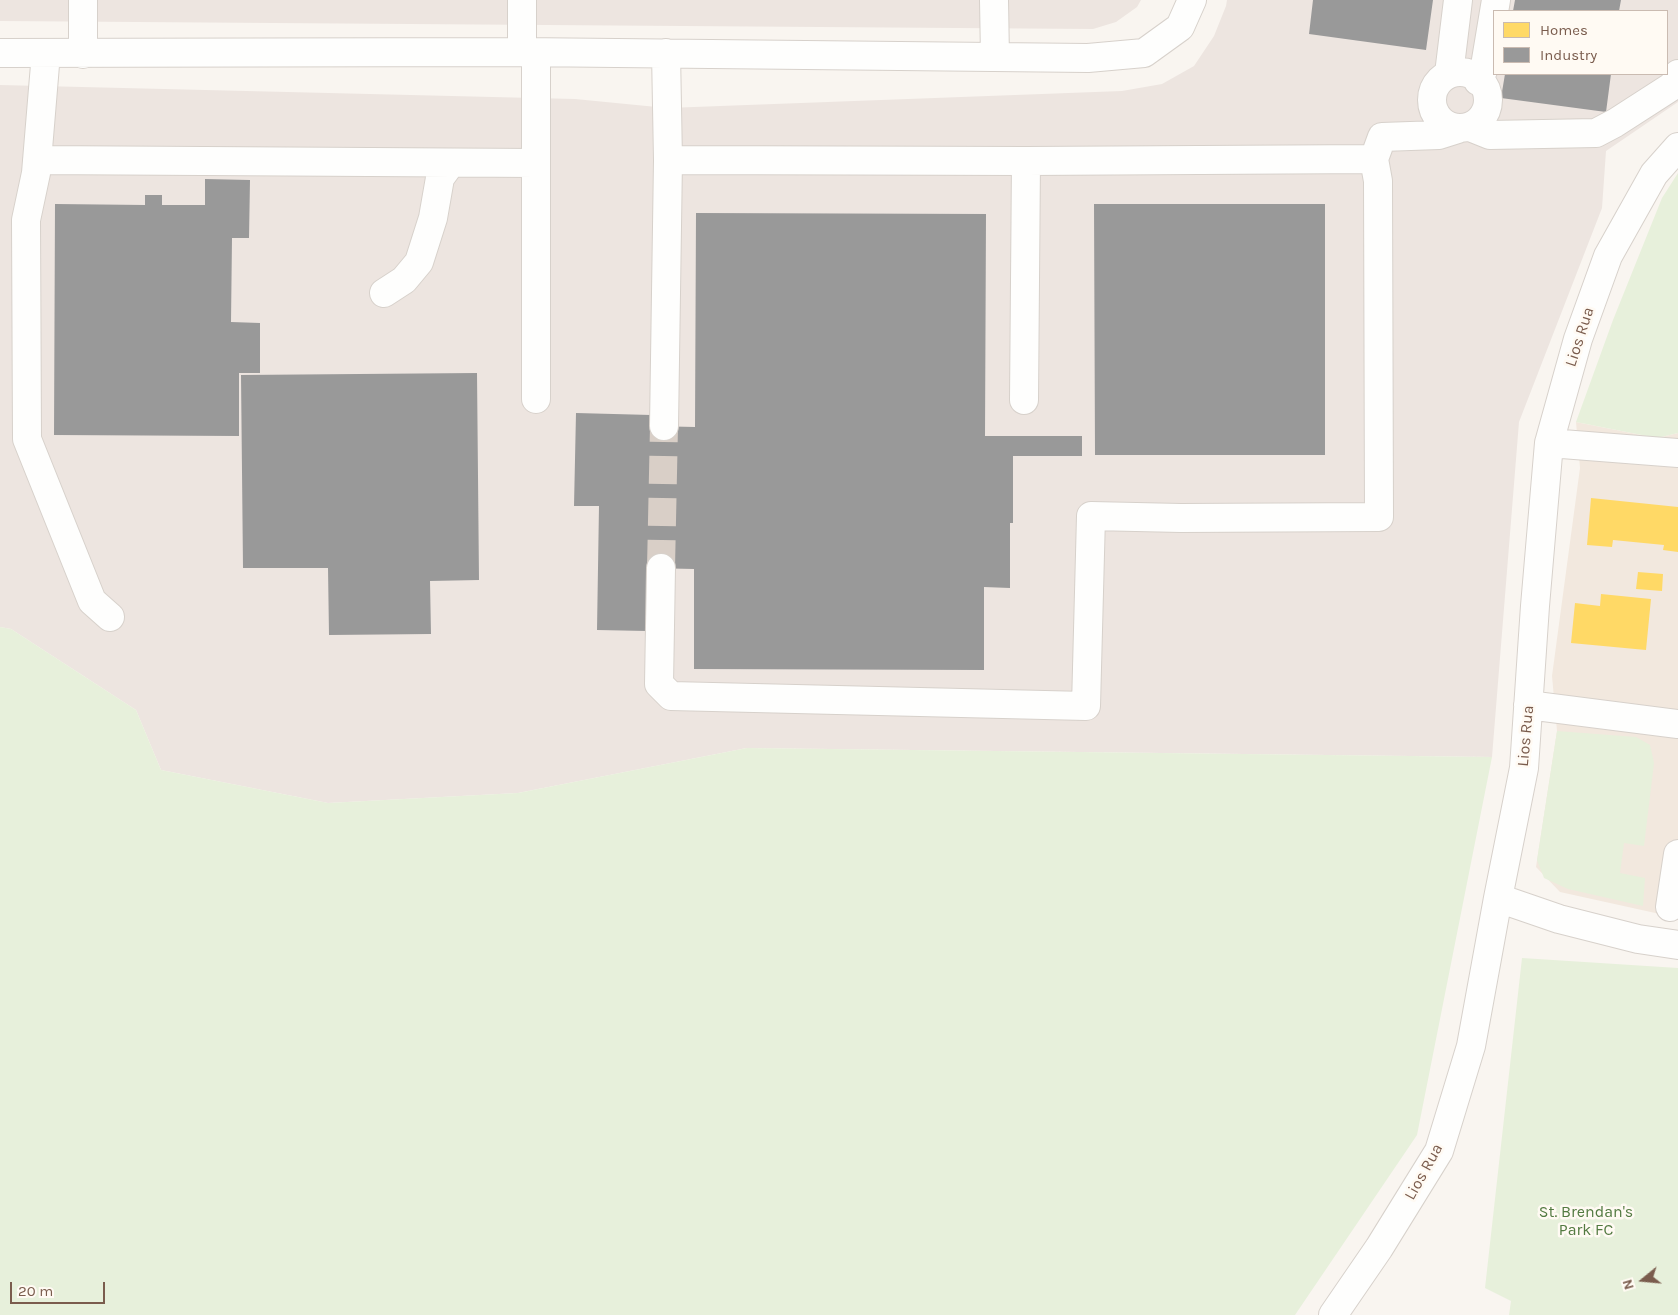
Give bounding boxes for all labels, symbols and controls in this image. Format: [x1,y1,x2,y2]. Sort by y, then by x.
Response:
legend [1493,10,1668,75]
text: Homes [1540,21,1588,39]
text: Industry [1540,46,1597,64]
street label: Lios Rua [1561,305,1599,369]
street label: Lios Rua [1514,705,1538,767]
street label: Lios Rua [1401,1140,1447,1204]
park label: St. Brendan's Park FC [1539,1202,1633,1240]
north arrow [1618,1255,1668,1305]
scale bar [12,1272,108,1304]
text: N [1619,1277,1638,1292]
text: 20 m [18,1282,53,1300]

